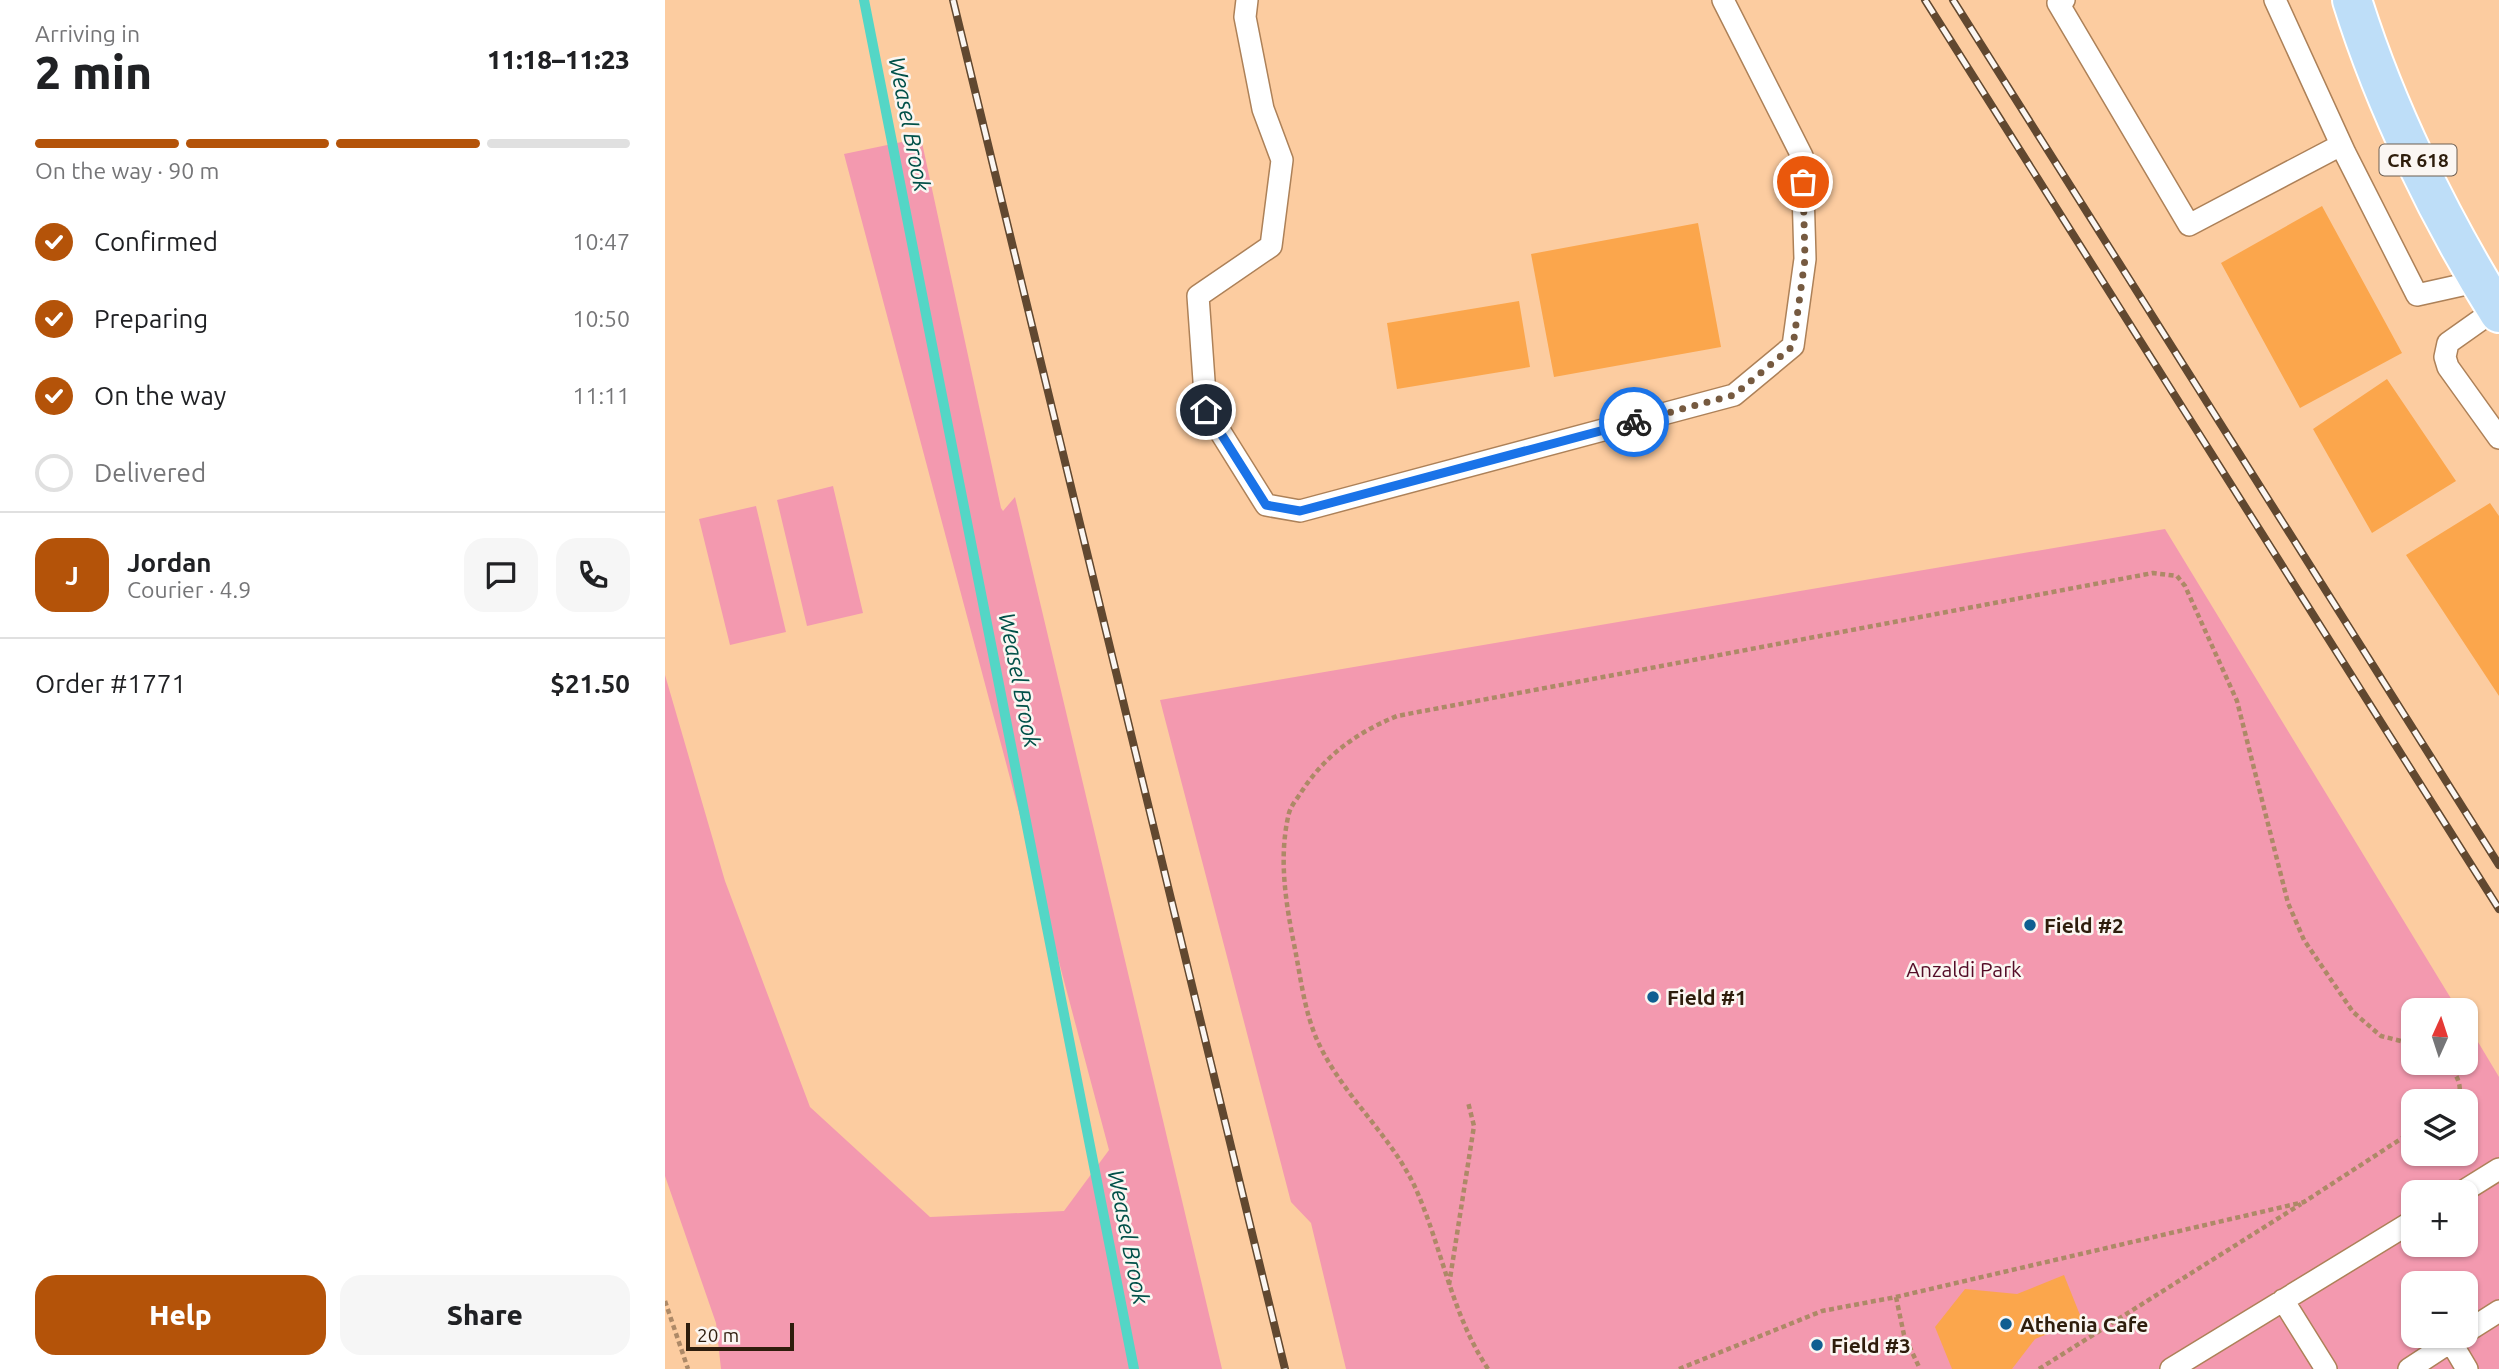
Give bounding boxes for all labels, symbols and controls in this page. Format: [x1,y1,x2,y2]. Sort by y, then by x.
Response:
text: Arriving in [35,21,140,46]
text: 11:18–11:23 [487,45,630,74]
text: 2 min [35,46,152,98]
water label: Weasel Brook [885,54,935,194]
road number: CR 618 [2379,144,2457,176]
pin [1773,152,1833,212]
text: On the way · 90 m [35,158,219,183]
icon: bag [1784,163,1822,201]
icon: check [35,223,73,261]
text: Confirmed [94,227,218,256]
text: 10:47 [572,229,630,254]
icon: check [35,300,73,338]
text: Preparing [94,304,208,333]
text: 10:50 [572,306,630,331]
icon: check [35,377,73,415]
pin [1176,380,1236,440]
text: On the way [94,381,226,410]
text: 11:11 [572,383,630,408]
courier [1599,387,1669,457]
icon: home [1187,391,1225,429]
icon: bike [1615,403,1653,441]
text: Delivered [94,458,206,487]
button: chat [464,538,538,612]
button: phone [556,538,630,612]
text: Jordan [127,548,212,577]
text: J [65,561,79,590]
text: Courier · 4.9 [127,577,251,602]
water label: Weasel Brook [995,610,1045,750]
text: Order #1771 [35,669,186,698]
text: $21.50 [550,669,630,698]
place label: Field #2 [2044,913,2124,937]
marker: Field #2 [2022,917,2038,933]
park label: Anzaldi Park [1906,957,2022,981]
place label: Field #1 [1667,985,1747,1009]
marker: Field #1 [1645,989,1661,1005]
north arrow [2401,998,2478,1074]
map controls [2401,998,2478,1348]
button: layers [2401,1089,2478,1166]
water label: Weasel Brook [1104,1167,1154,1307]
button: + [2401,1180,2478,1257]
button: − [2401,1271,2478,1348]
button: Help [35,1275,326,1355]
button: Share [340,1275,630,1355]
place label: Athenia Cafe [2020,1312,2148,1336]
marker: Athenia Cafe [1998,1316,2014,1332]
scale bar [686,1320,795,1352]
text: 20 m [697,1324,739,1346]
place label: Field #3 [1831,1333,1911,1357]
marker: Field #3 [1809,1337,1825,1353]

